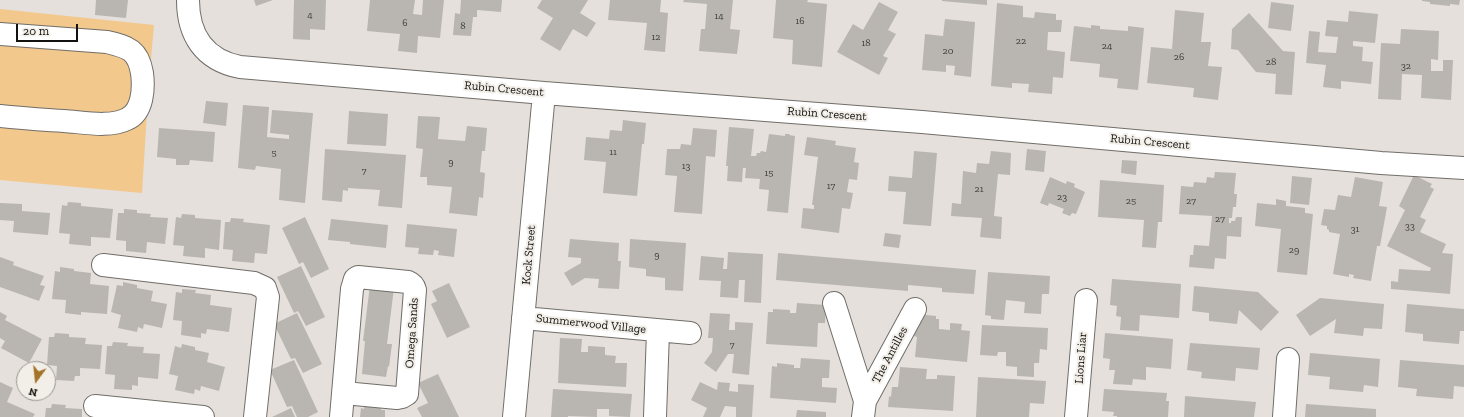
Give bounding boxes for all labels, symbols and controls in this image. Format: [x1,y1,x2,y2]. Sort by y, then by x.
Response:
house number: 4 [307,9,313,21]
house number: 14 [714,10,724,22]
house number: 16 [795,15,805,27]
scale bar [18,16,80,42]
house number: 6 [402,17,408,29]
house number: 8 [460,20,466,32]
text: 20 m [23,24,49,38]
house number: 12 [652,31,660,43]
house number: 22 [1016,35,1026,47]
house number: 18 [861,37,871,49]
house number: 24 [1102,40,1112,52]
house number: 20 [943,45,953,57]
house number: 26 [1174,51,1184,63]
house number: 28 [1266,56,1276,68]
house number: 32 [1401,60,1411,72]
street label: Rubin Crescent [464,78,544,100]
street label: Rubin Crescent [787,104,867,124]
street label: Rubin Crescent [1110,131,1190,153]
house number: 11 [609,146,617,158]
house number: 5 [271,147,277,159]
house number: 9 [448,156,454,168]
house number: 13 [682,160,690,172]
house number: 7 [362,165,366,177]
house number: 15 [765,167,773,179]
house number: 17 [827,180,835,192]
house number: 21 [975,183,983,195]
house number: 23 [1057,191,1067,203]
house number: 25 [1126,195,1136,207]
house number: 27 [1186,195,1196,207]
house number: 27 [1215,213,1225,225]
house number: 33 [1405,220,1415,232]
house number: 31 [1351,223,1359,235]
street label: Kock Street [519,225,539,285]
house number: 29 [1289,244,1299,256]
house number: 9 [654,249,660,261]
street label: Omega Sands [402,297,422,369]
street label: Summerwood Village [535,311,647,337]
street label: The Antilles [869,324,911,386]
street label: Lions Liar [1072,332,1090,384]
house number: 7 [730,339,734,351]
north arrow [16,361,56,401]
text: N [27,385,39,399]

